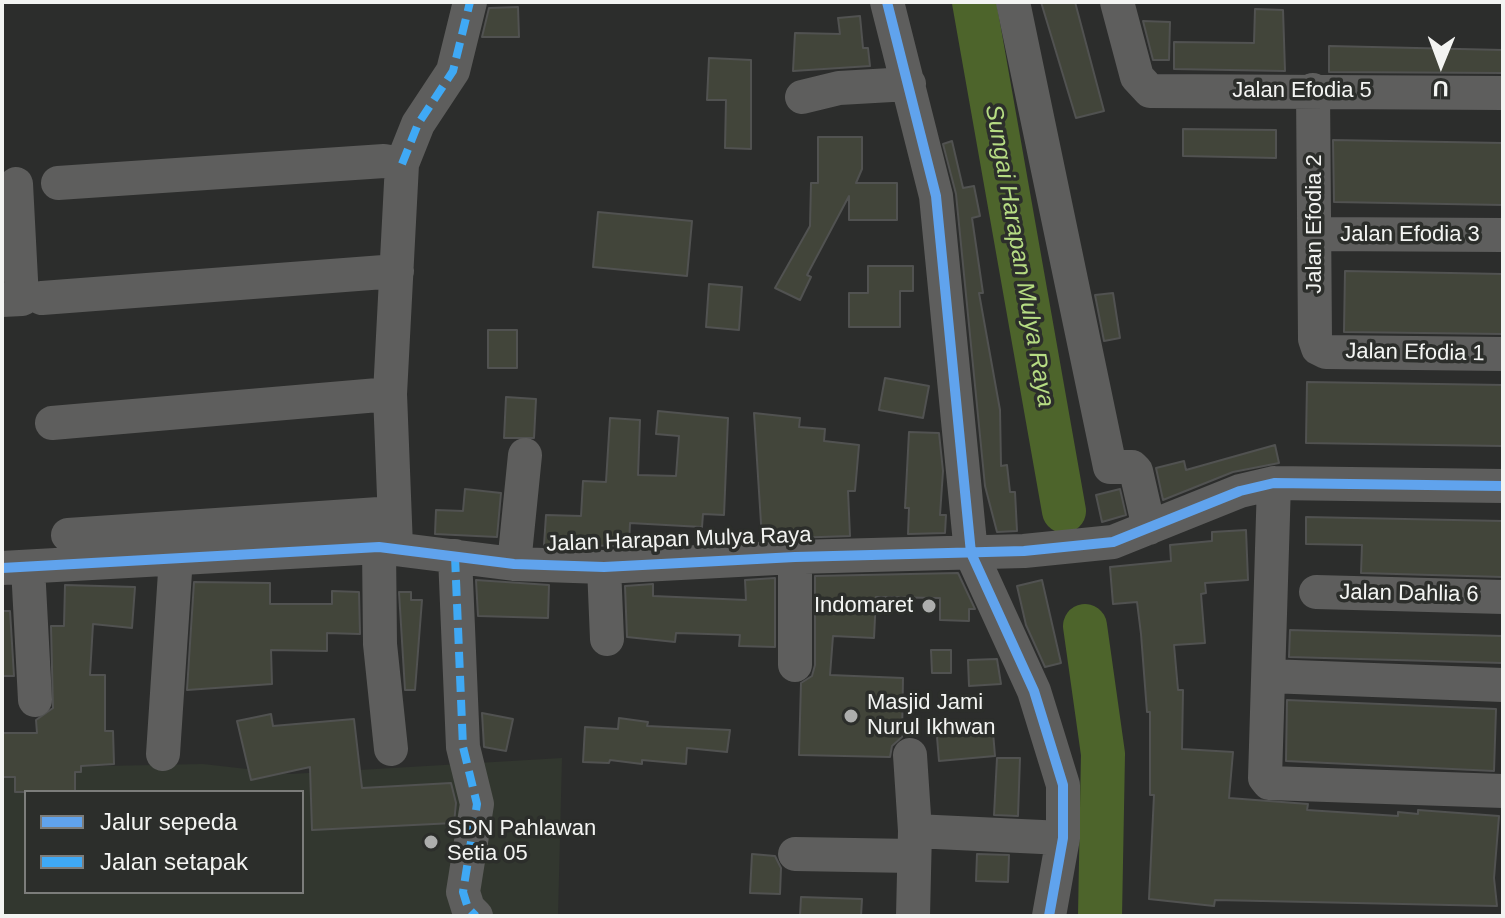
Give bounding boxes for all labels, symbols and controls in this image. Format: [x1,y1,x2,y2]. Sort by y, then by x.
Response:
north arrow [1401,24,1481,104]
text: U [1432,76,1449,101]
street label: Jalan Efodia 5 [1232,78,1372,104]
water label: Sungai Harapan Mulya Raya [978,102,1060,410]
street label: Jalan Efodia 2 [1302,154,1328,294]
street label: Jalan Efodia 3 [1340,222,1480,248]
street label: Jalan Efodia 1 [1345,339,1485,367]
street label: Jalan Harapan Mulya Raya [546,522,812,558]
street label: Jalan Dahlia 6 [1339,580,1479,608]
place label: Indomaret [814,593,913,619]
marker: Indomaret [920,597,938,615]
place label: Masjid Jami Nurul Ikhwan [867,690,995,742]
marker: Masjid Jami Nurul Ikhwan [842,707,860,725]
legend [24,790,304,894]
text: Jalur sepeda [100,808,237,835]
place label: SDN Pahlawan Setia 05 [447,816,596,868]
marker: SDN Pahlawan Setia 05 [422,833,440,851]
text: Jalan setapak [100,848,248,875]

